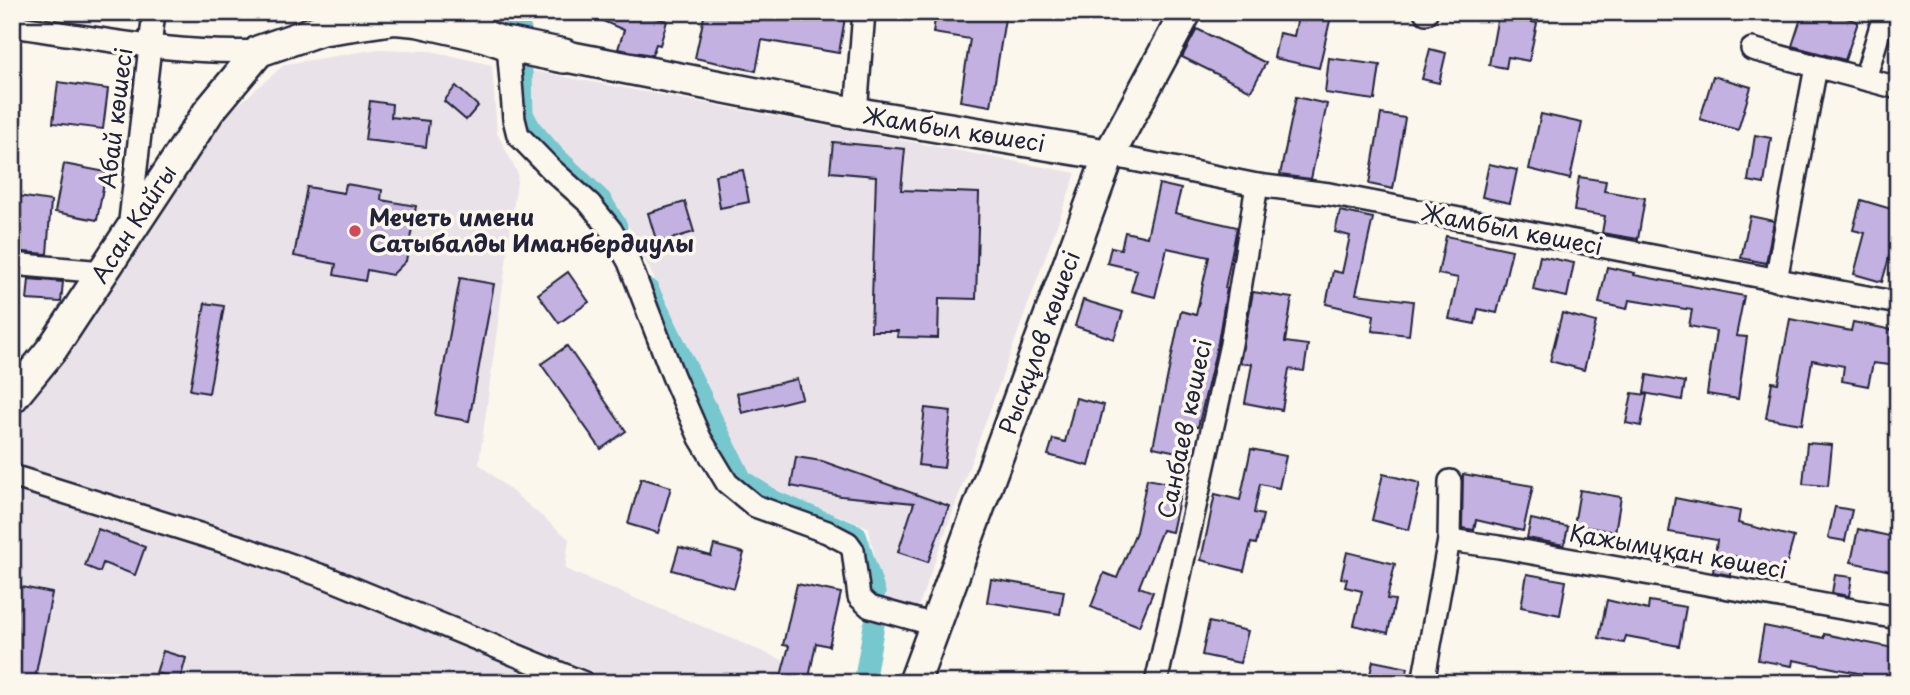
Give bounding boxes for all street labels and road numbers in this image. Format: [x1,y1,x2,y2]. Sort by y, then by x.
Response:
street label: Абай көшесі [89,45,141,190]
street label: Жамбыл көшесі [861,97,1048,160]
street label: Асан Кайгы [81,157,184,289]
street label: Жамбыл көшесі [1419,194,1606,263]
street label: Рысқұлов көшесі [989,246,1088,439]
street label: Санбаев көшесі [1147,336,1220,522]
street label: Қажымұқан көшесі [1567,514,1790,587]

